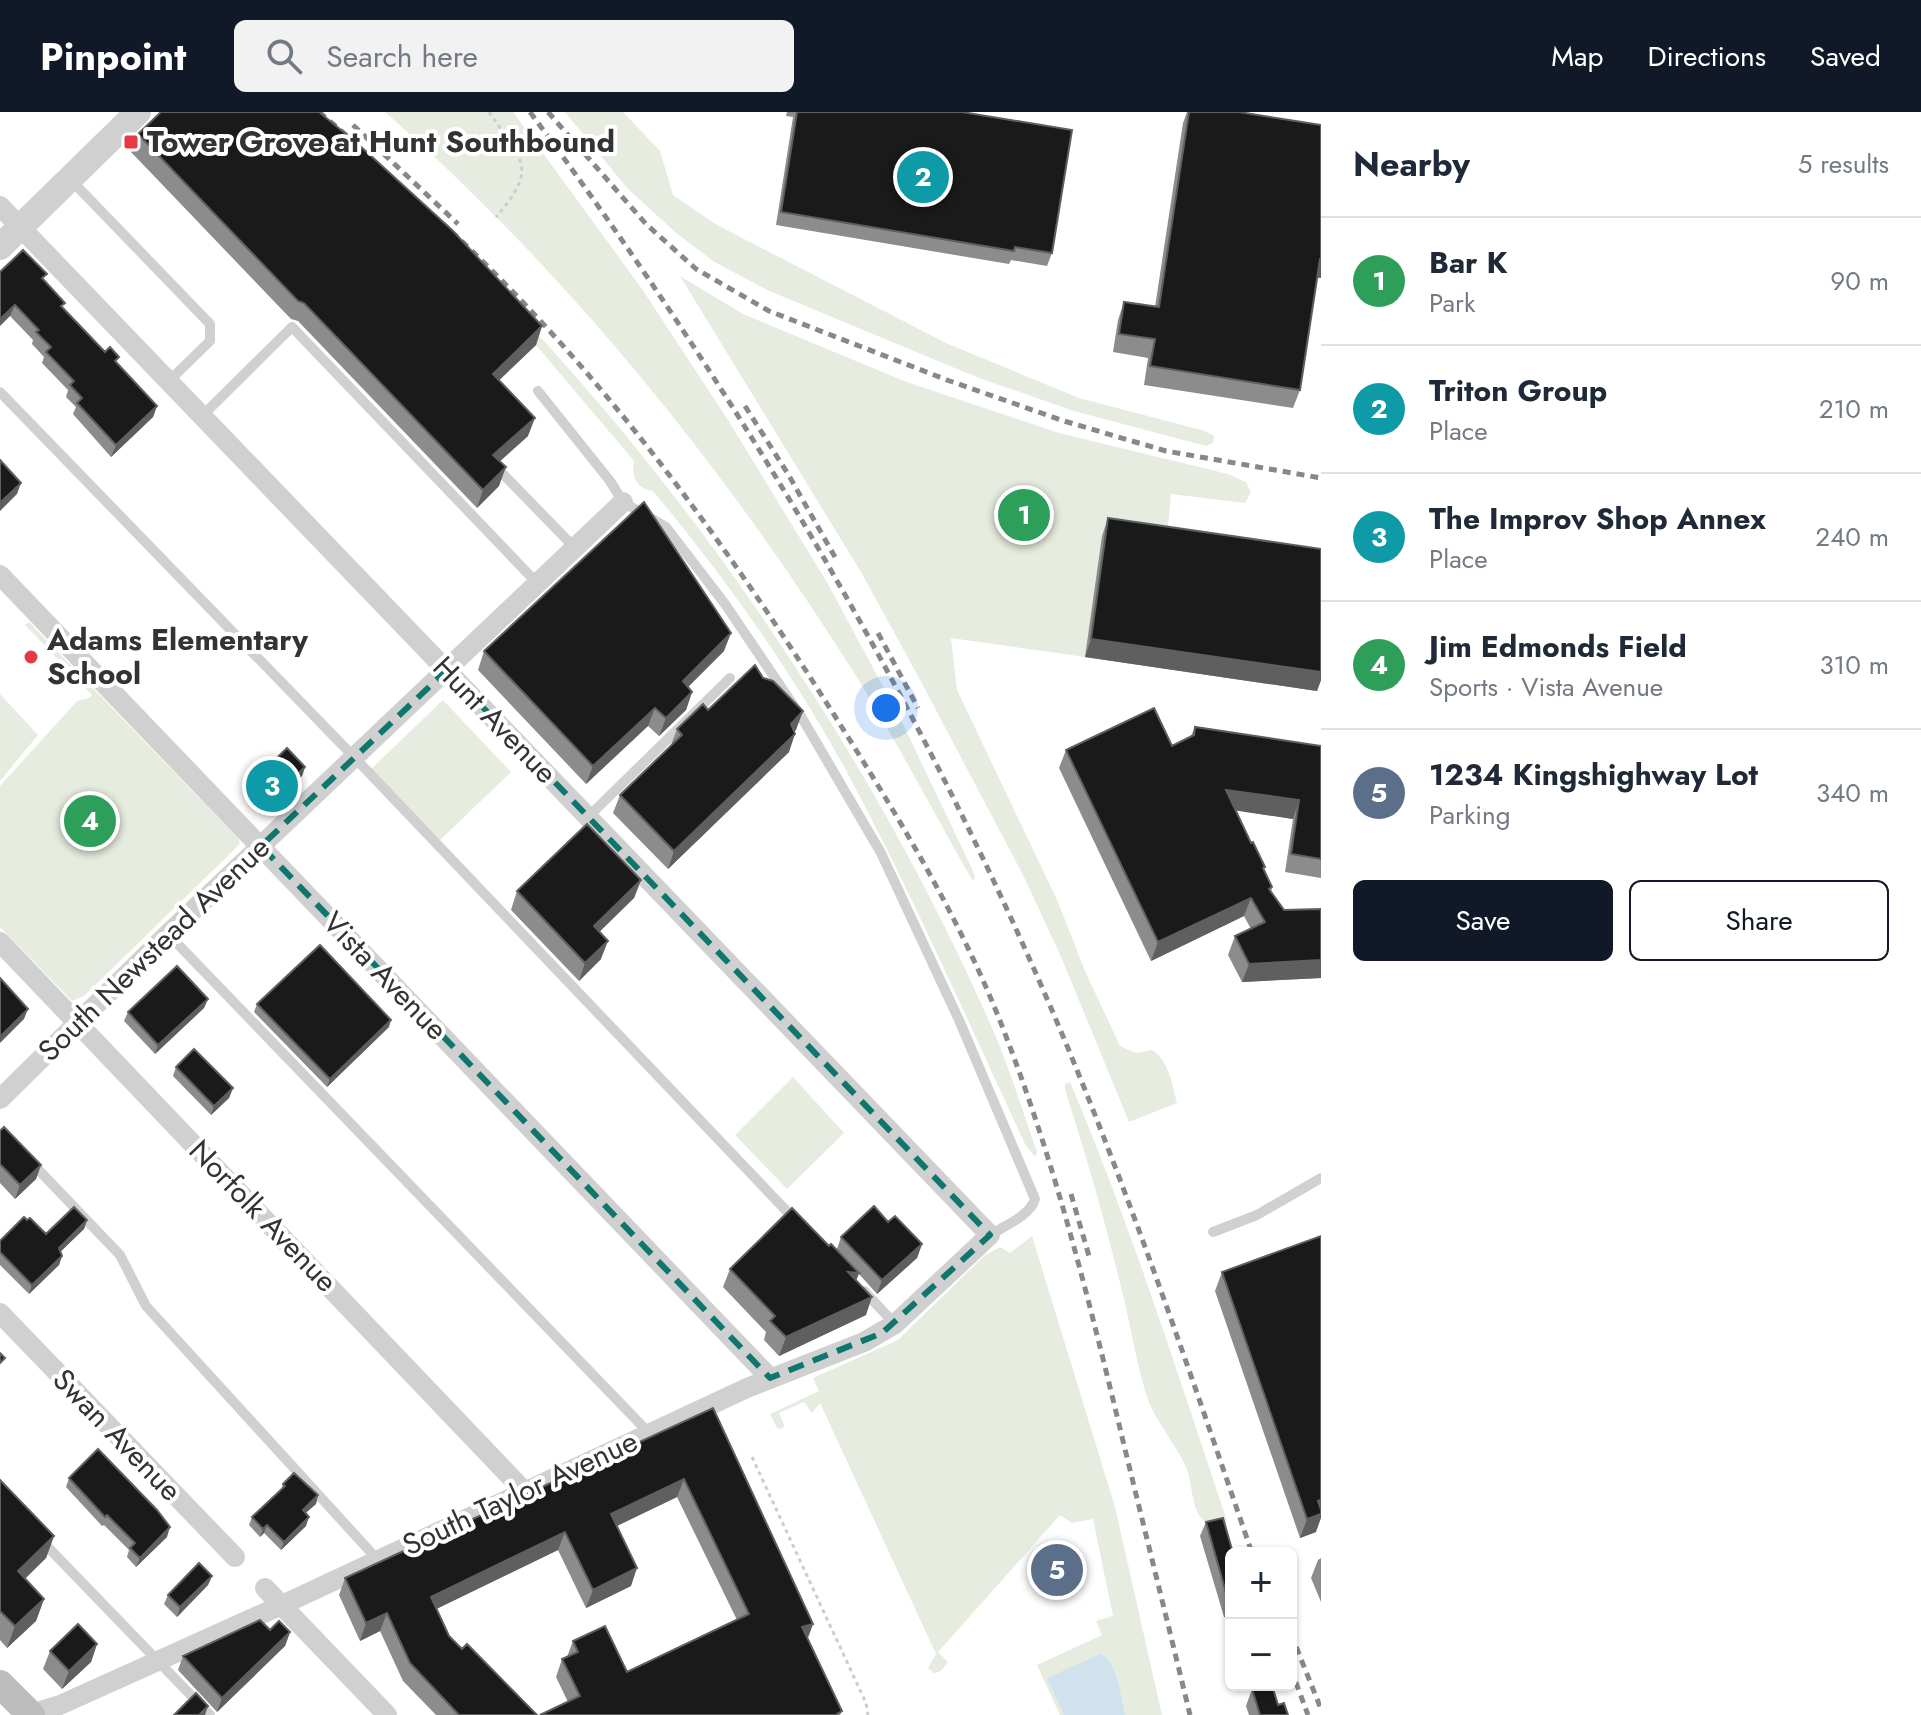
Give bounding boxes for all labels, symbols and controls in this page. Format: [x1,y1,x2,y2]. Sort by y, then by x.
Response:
search box [234,20,794,92]
text: Pinpoint [40,29,186,84]
icon: search [262,34,306,78]
text: Search here [326,35,478,78]
text: Map [1551,36,1603,77]
text: Directions [1647,36,1766,77]
text: Saved [1810,36,1881,77]
place label: Tower Grove at Hunt Southbound [147,120,615,163]
marker: Tower Grove at Hunt Southbound [122,133,140,151]
text: Nearby [1353,140,1470,189]
text: 5 results [1798,145,1889,183]
pin: 2 [897,147,949,207]
text: Bar K [1429,241,1507,284]
text: 1 [1372,262,1386,300]
text: 90 m [1830,262,1889,300]
text: Park [1429,284,1475,322]
text: Triton Group [1429,369,1607,412]
text: 2 [1370,390,1388,428]
text: 210 m [1819,390,1889,428]
text: Place [1429,412,1488,450]
pin: 1 [998,485,1050,545]
text: The Improv Shop Annex [1429,497,1766,540]
text: 3 [1371,518,1387,556]
text: 240 m [1815,518,1889,556]
text: Place [1429,540,1488,578]
place label: Adams Elementary School [46,618,308,695]
text: Jim Edmonds Field [1429,625,1687,668]
street label: Hunt Avenue [423,646,567,793]
text: 4 [1370,646,1388,684]
text: 310 m [1819,646,1889,684]
marker: Adams Elementary School [22,648,40,666]
text: Sports · Vista Avenue [1429,668,1663,706]
your location [866,688,906,728]
text: 1234 Kingshighway Lot [1429,753,1758,796]
pin: 3 [246,756,298,816]
text: 5 [1371,774,1387,812]
text: 340 m [1816,774,1889,812]
pin: 4 [64,791,116,851]
text: Parking [1429,796,1511,834]
street label: South Newstead Avenue [28,826,279,1071]
button: Save [1353,880,1613,961]
button: Share [1629,880,1889,961]
street label: Vista Avenue [313,902,458,1049]
street label: Norfolk Avenue [179,1130,347,1302]
street label: Swan Avenue [43,1359,192,1511]
street label: South Taylor Avenue [395,1419,644,1566]
pin: 5 [1031,1540,1083,1600]
map controls [1225,1547,1297,1691]
button: + [1225,1547,1297,1619]
button: − [1225,1619,1297,1691]

